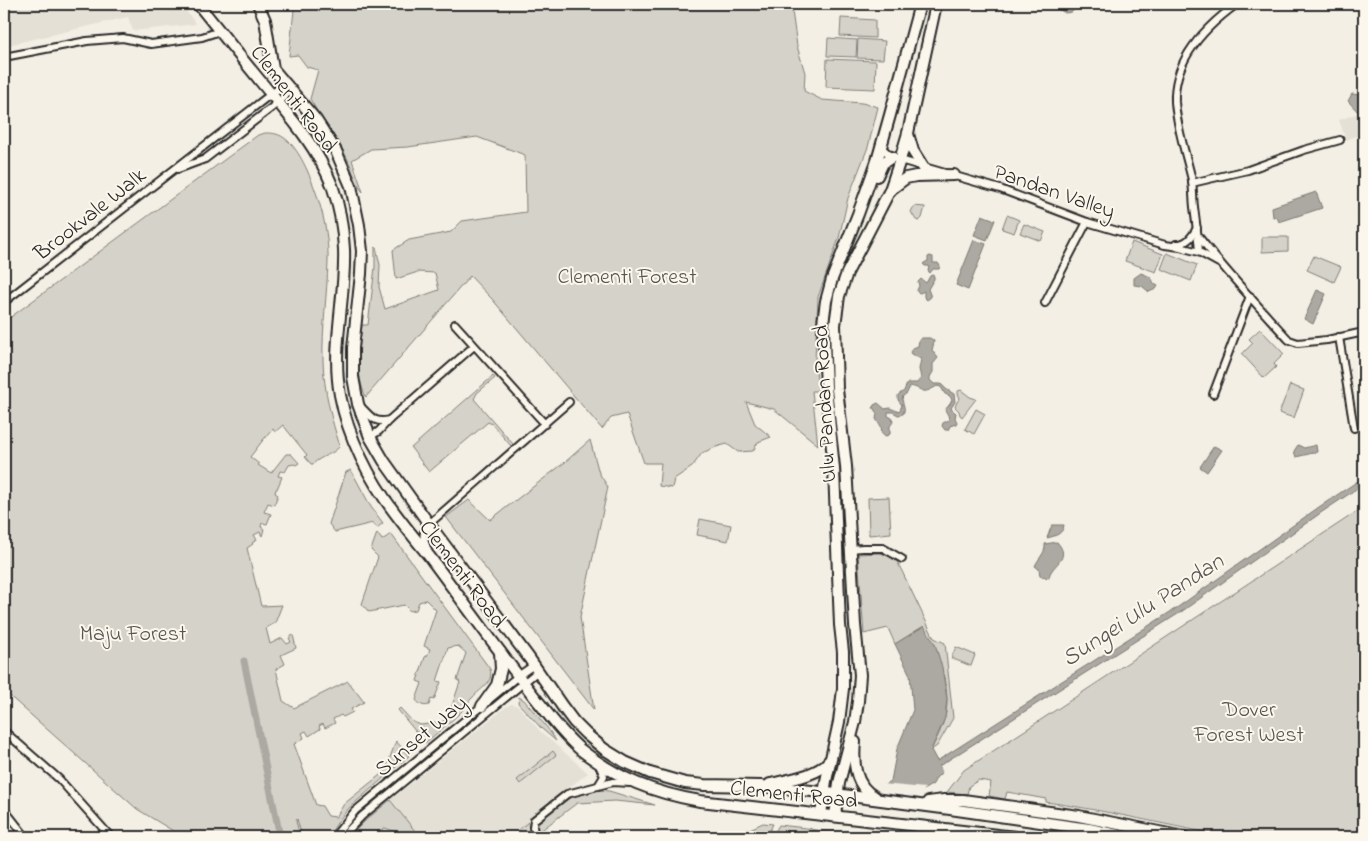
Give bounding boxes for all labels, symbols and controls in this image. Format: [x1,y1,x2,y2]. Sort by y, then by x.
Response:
street label: Clementi Road [241,39,344,161]
street label: Pandan Valley [989,157,1119,229]
street label: Brookvale Walk [27,161,154,270]
park label: Clementi Forest [557,262,697,294]
street label: Ulu Pandan Road [806,324,846,484]
street label: Clementi Road [410,514,513,636]
water label: Sungei Ulu Pandan [1055,545,1232,677]
park label: Maju Forest [80,619,187,651]
street label: Sunset Way [369,689,476,787]
park label: Dover Forest West [1193,695,1305,752]
street label: Clementi Road [728,773,859,819]

